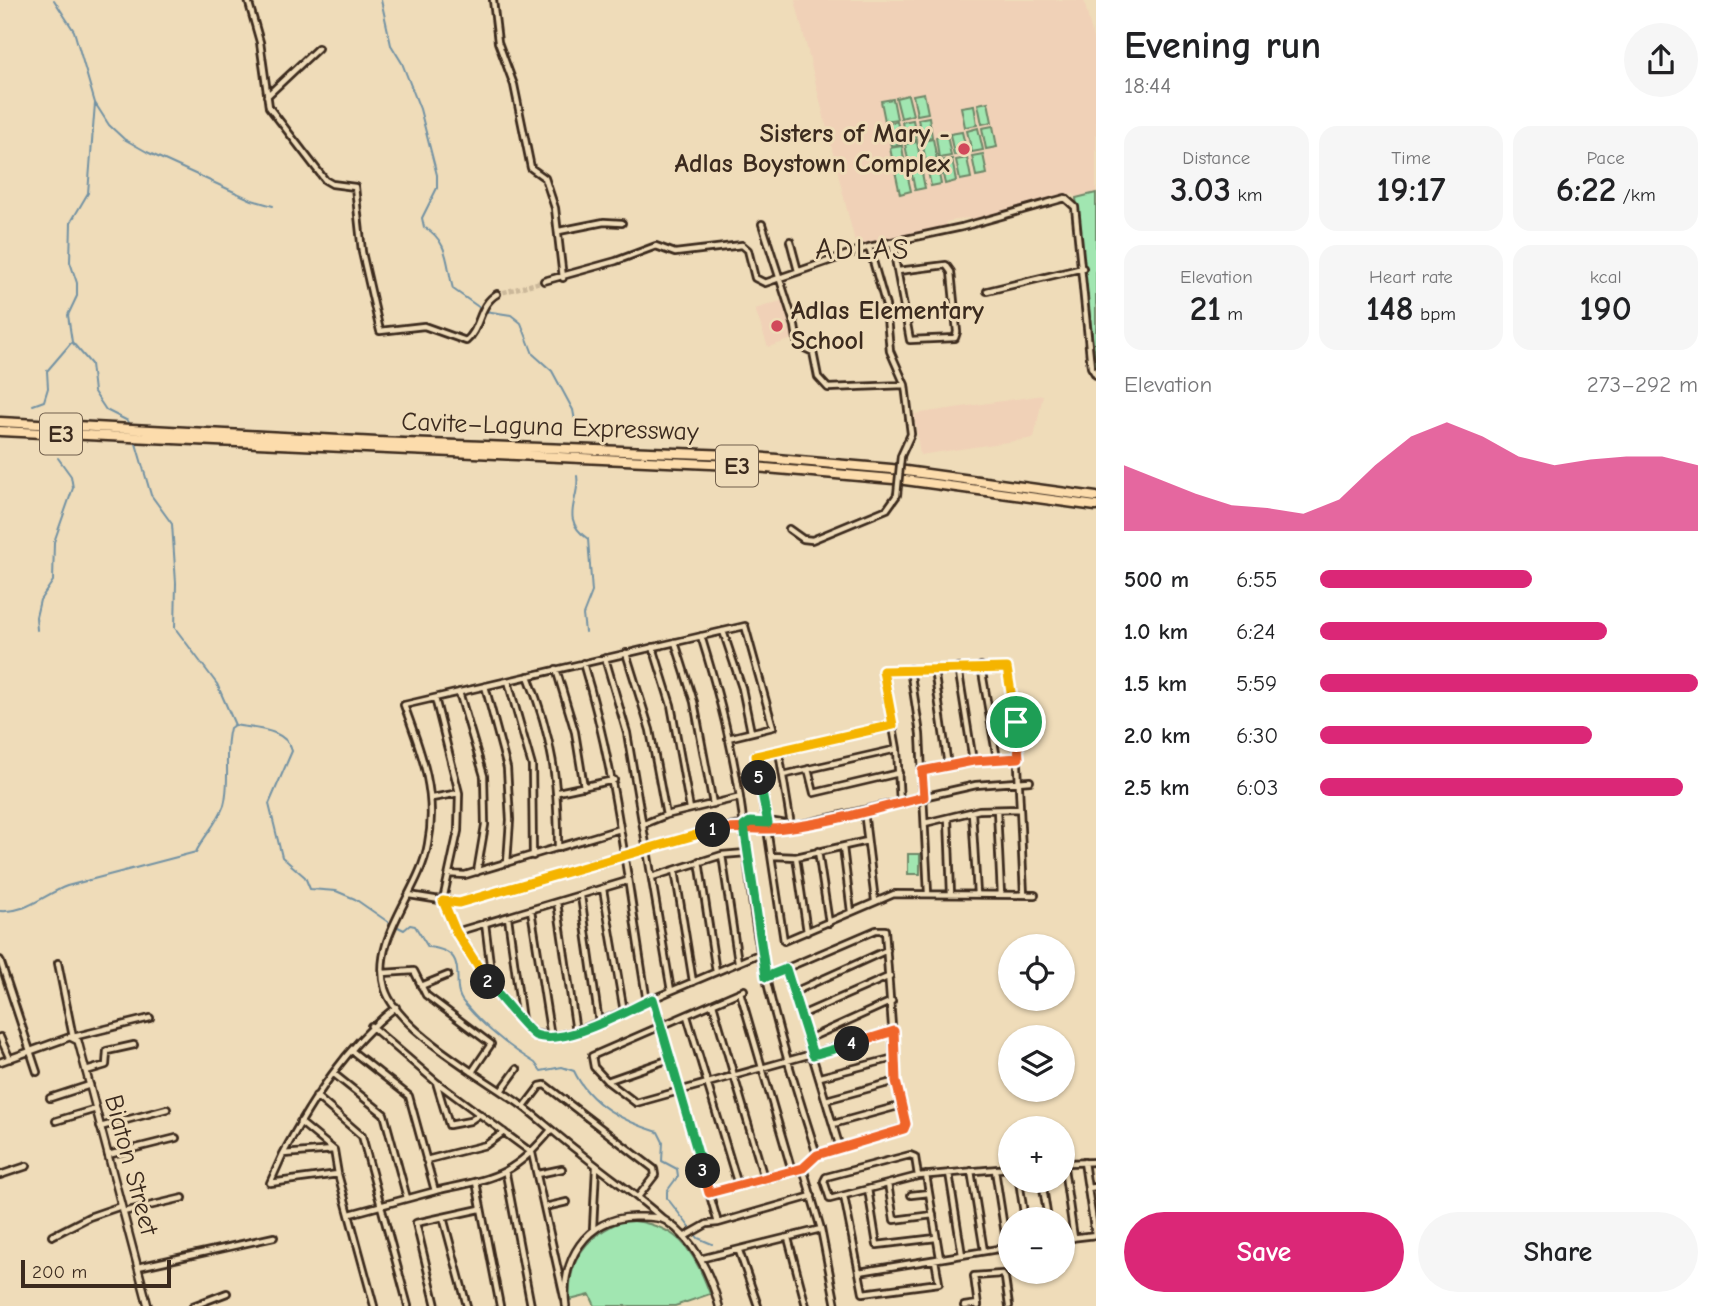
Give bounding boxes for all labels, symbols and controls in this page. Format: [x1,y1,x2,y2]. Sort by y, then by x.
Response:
button: share [1624,23,1698,97]
text: Evening run [1124,24,1321,68]
text: 18:44 [1124,72,1171,99]
place label: Sisters of Mary - Adlas Boystown Complex [675,119,950,179]
marker: Sisters of Mary - Adlas Boystown Complex [956,141,972,157]
text: Distance [1182,147,1250,169]
text: Time [1391,147,1431,169]
text: Pace [1587,147,1625,169]
text: 3.03 [1170,169,1231,210]
text: 19:17 [1377,169,1445,210]
text: 6:22 [1556,169,1616,210]
text: km [1231,184,1262,206]
text: /km [1616,184,1656,206]
district label: ADLAS [815,232,911,267]
text: Elevation [1180,266,1253,288]
text: Heart rate [1369,266,1453,288]
text: kcal [1590,266,1622,288]
text: 21 [1190,288,1221,329]
text: 148 [1366,288,1414,329]
text: 190 [1580,288,1632,329]
place label: Adlas Elementary School [791,296,984,356]
text: m [1221,303,1243,325]
text: bpm [1414,303,1456,325]
marker: Adlas Elementary School [769,318,785,334]
text: Elevation [1124,371,1212,398]
text: 273–292 m [1587,371,1698,398]
street label: Cavite–Laguna Expressway [401,407,699,447]
road number: E3 [40,414,82,454]
road number: E3 [716,446,758,486]
text: 500 m [1124,566,1189,593]
text: 6:55 [1236,566,1278,593]
text: 1.0 km [1124,618,1188,645]
text: 6:24 [1236,618,1276,645]
text: 1.5 km [1124,670,1187,697]
text: 5:59 [1236,670,1277,697]
pin [986,692,1046,752]
icon: arrive [997,703,1035,741]
text: 2.0 km [1124,722,1190,749]
text: 6:30 [1236,722,1278,749]
pin: 5 [742,760,776,796]
text: 5 [753,766,764,788]
text: 2.5 km [1124,774,1190,801]
text: 6:03 [1236,774,1278,801]
pin: 1 [696,812,730,848]
text: 1 [709,818,716,840]
map controls [998,934,1075,1284]
button: locate [998,934,1075,1011]
pin: 2 [470,964,505,1000]
text: 2 [483,970,492,992]
button: layers [998,1025,1075,1102]
pin: 4 [834,1026,870,1062]
text: 4 [847,1032,856,1054]
street label: Biaton Street [98,1092,165,1240]
button: + [998,1116,1075,1193]
pin: 3 [686,1154,720,1188]
text: 3 [698,1159,707,1181]
button: − [998,1207,1075,1284]
button: Save [1124,1212,1404,1292]
button: Share [1418,1212,1698,1292]
scale bar [21,1257,172,1289]
text: 200 m [32,1261,87,1283]

